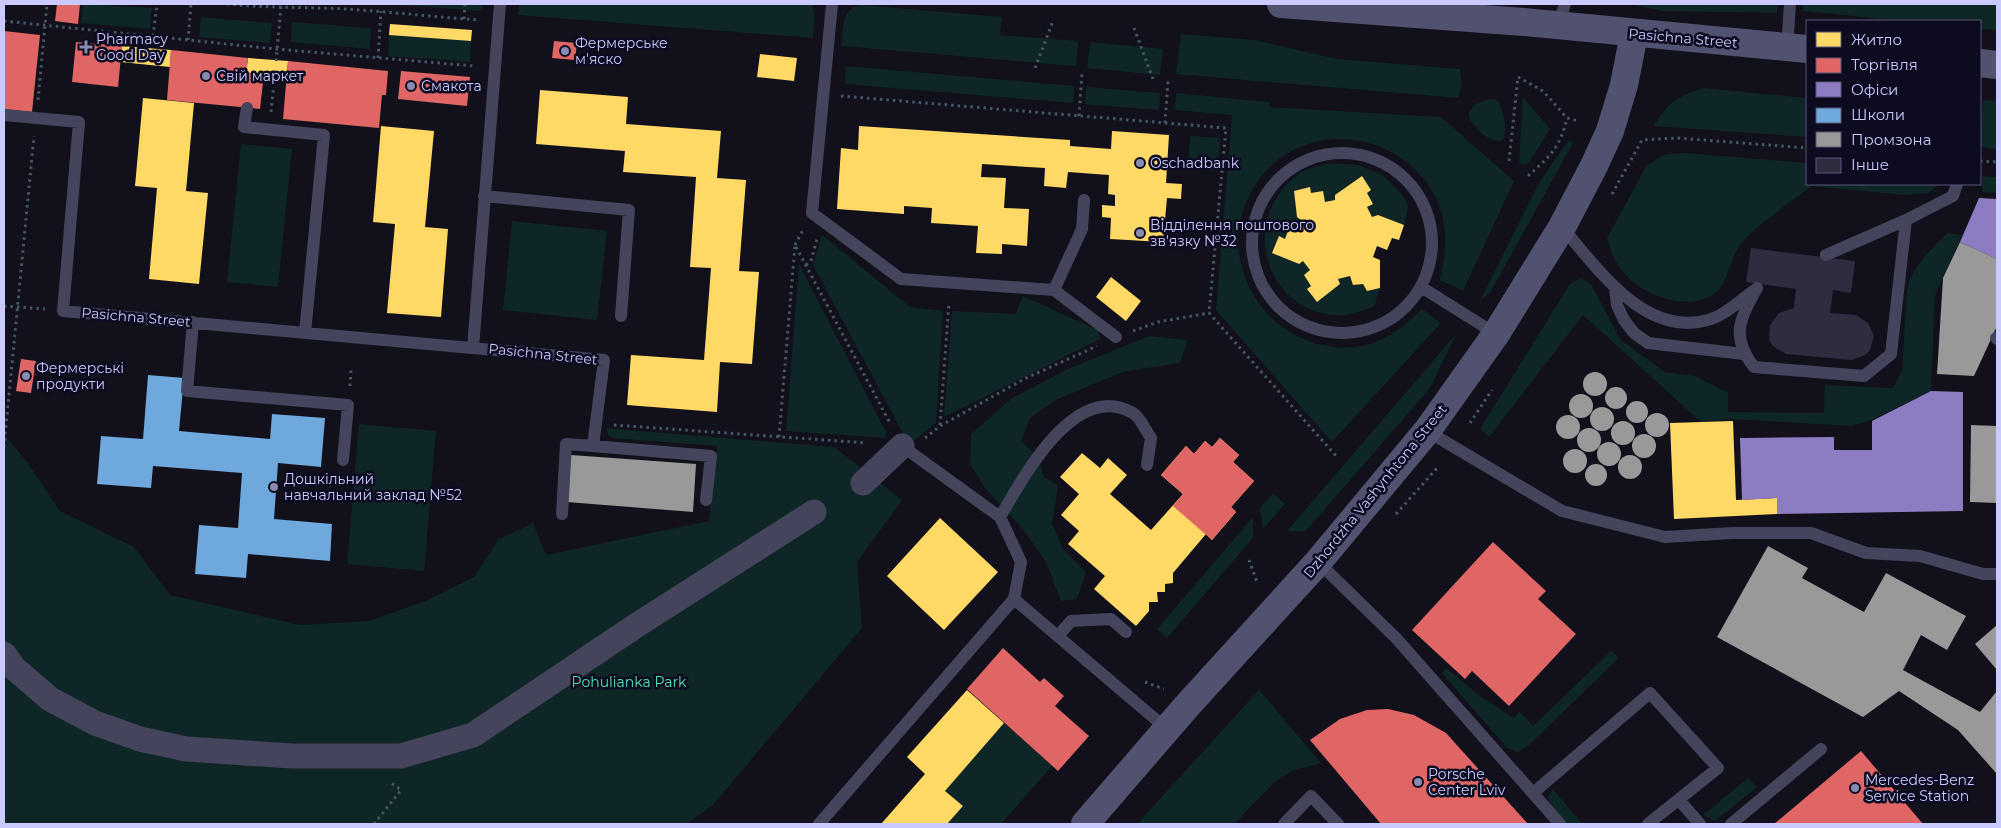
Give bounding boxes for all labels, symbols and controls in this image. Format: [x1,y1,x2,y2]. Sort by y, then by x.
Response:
legend [1806,20,1981,185]
street label: Pasichna Street [1628,24,1739,52]
place label: Pharmacy Good Day [96,30,168,64]
text: Житло [1851,30,1902,49]
place label: Фермерське м'яско [575,34,668,68]
marker: Pharmacy Good Day [80,41,92,53]
marker: Фермерське м'яско [559,45,571,57]
text: Торгівля [1851,55,1918,74]
place label: Свій маркет [216,67,304,85]
marker: Свій маркет [200,70,212,82]
place label: Смакота [421,77,482,95]
marker: Смакота [405,80,417,92]
text: Офіси [1851,80,1898,99]
text: Школи [1851,105,1905,124]
text: Промзона [1851,130,1931,149]
place label: Oschadbank [1150,154,1240,172]
text: Інше [1851,155,1889,174]
marker: Oschadbank [1134,157,1146,169]
place label: Відділення поштового зв'язку №32 [1150,216,1314,250]
marker: Відділення поштового зв'язку №32 [1134,227,1146,239]
street label: Pasichna Street [81,303,192,331]
street label: Pasichna Street [488,339,599,369]
place label: Фермерські продукти [36,359,124,393]
marker: Фермерські продукти [20,370,32,382]
street label: Dzhordzha Vashynhtona Street [1299,400,1451,581]
place label: Дошкільний навчальний заклад №52 [284,470,462,504]
marker: Дошкільний навчальний заклад №52 [268,481,280,493]
park label: Pohulianka Park [572,673,687,691]
place label: Porsche Center Lviv [1428,765,1506,799]
place label: Mercedes-Benz Service Station [1865,771,1974,805]
marker: Porsche Center Lviv [1412,776,1424,788]
marker: Mercedes-Benz Service Station [1849,782,1861,794]

